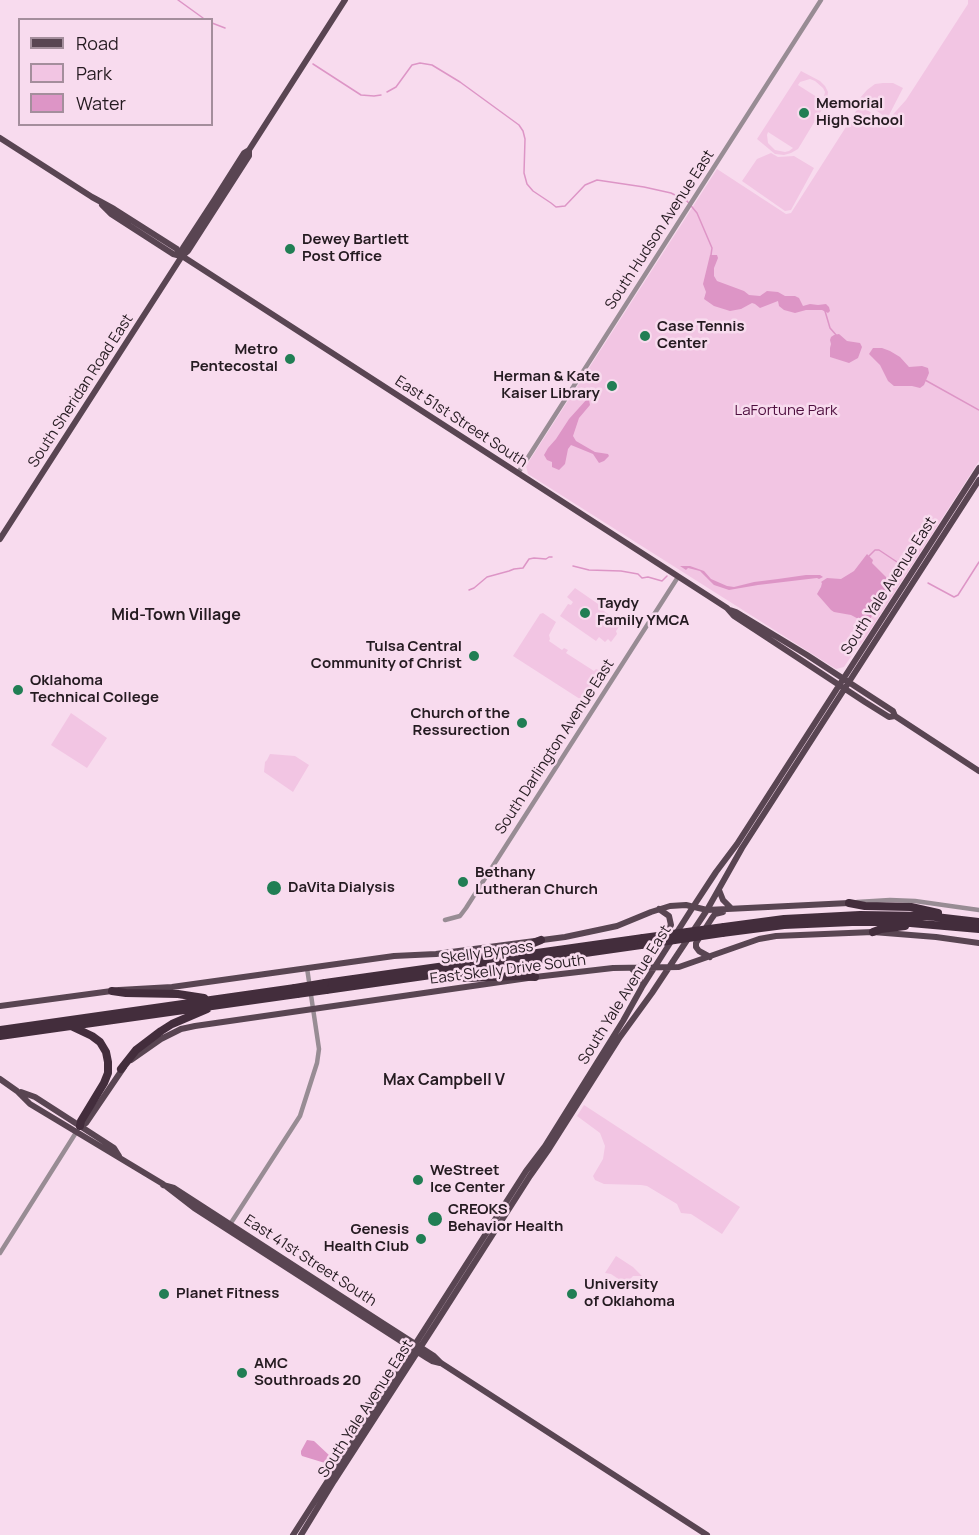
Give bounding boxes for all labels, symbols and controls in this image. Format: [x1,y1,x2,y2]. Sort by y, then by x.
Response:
legend [18,18,213,126]
text: Road [76,31,119,55]
text: Park [76,61,112,85]
text: Water [76,91,126,115]
place label: Memorial High School [816,95,903,130]
marker: Memorial High School [797,106,811,120]
street label: South Hudson Avenue East [602,147,718,313]
place label: Dewey Bartlett Post Office [302,231,409,266]
marker: Dewey Bartlett Post Office [283,242,297,256]
street label: South Sheridan Road East [25,311,137,471]
place label: Case Tennis Center [657,318,745,353]
marker: Case Tennis Center [638,329,652,343]
place label: Metro Pentecostal [190,341,278,376]
marker: Metro Pentecostal [283,352,297,366]
place label: Herman & Kate Kaiser Library [493,368,600,403]
street label: East 51st Street South [391,372,531,472]
marker: Herman & Kate Kaiser Library [605,379,619,393]
park label: LaFortune Park [734,402,838,420]
street label: South Yale Avenue East [838,514,940,658]
place label: Taydy Family YMCA [597,595,689,630]
district label: Mid-Town Village [111,606,241,626]
marker: Taydy Family YMCA [578,606,592,620]
place label: Tulsa Central Community of Christ [311,638,462,673]
marker: Tulsa Central Community of Christ [467,649,481,663]
street label: South Darlington Avenue East [492,656,618,838]
place label: Oklahoma Technical College [30,672,159,707]
marker: Oklahoma Technical College [11,683,25,697]
place label: Church of the Ressurection [410,705,510,740]
marker: Church of the Ressurection [515,716,529,730]
place label: Bethany Lutheran Church [475,864,598,899]
marker: Bethany Lutheran Church [456,875,470,889]
marker: DaVita Dialysis [265,879,283,897]
place label: DaVita Dialysis [288,879,395,897]
street label: South Yale Avenue East [575,922,675,1068]
street label: Skelly Bypass [440,938,534,968]
street label: East Skelly Drive South [429,952,587,988]
district label: Max Campbell V [383,1071,505,1091]
place label: WeStreet Ice Center [430,1162,505,1197]
marker: WeStreet Ice Center [411,1173,425,1187]
place label: CREOKS Behavior Health [448,1201,563,1236]
marker: CREOKS Behavior Health [426,1210,444,1228]
street label: East 41st Street South [240,1211,380,1311]
place label: Genesis Health Club [324,1221,409,1256]
marker: Genesis Health Club [414,1232,428,1246]
place label: University of Oklahoma [584,1276,675,1311]
place label: Planet Fitness [176,1285,279,1303]
marker: Planet Fitness [157,1287,171,1301]
marker: University of Oklahoma [565,1287,579,1301]
street label: South Yale Avenue East [315,1337,417,1481]
place label: AMC Southroads 20 [254,1355,361,1390]
marker: AMC Southroads 20 [235,1366,249,1380]

